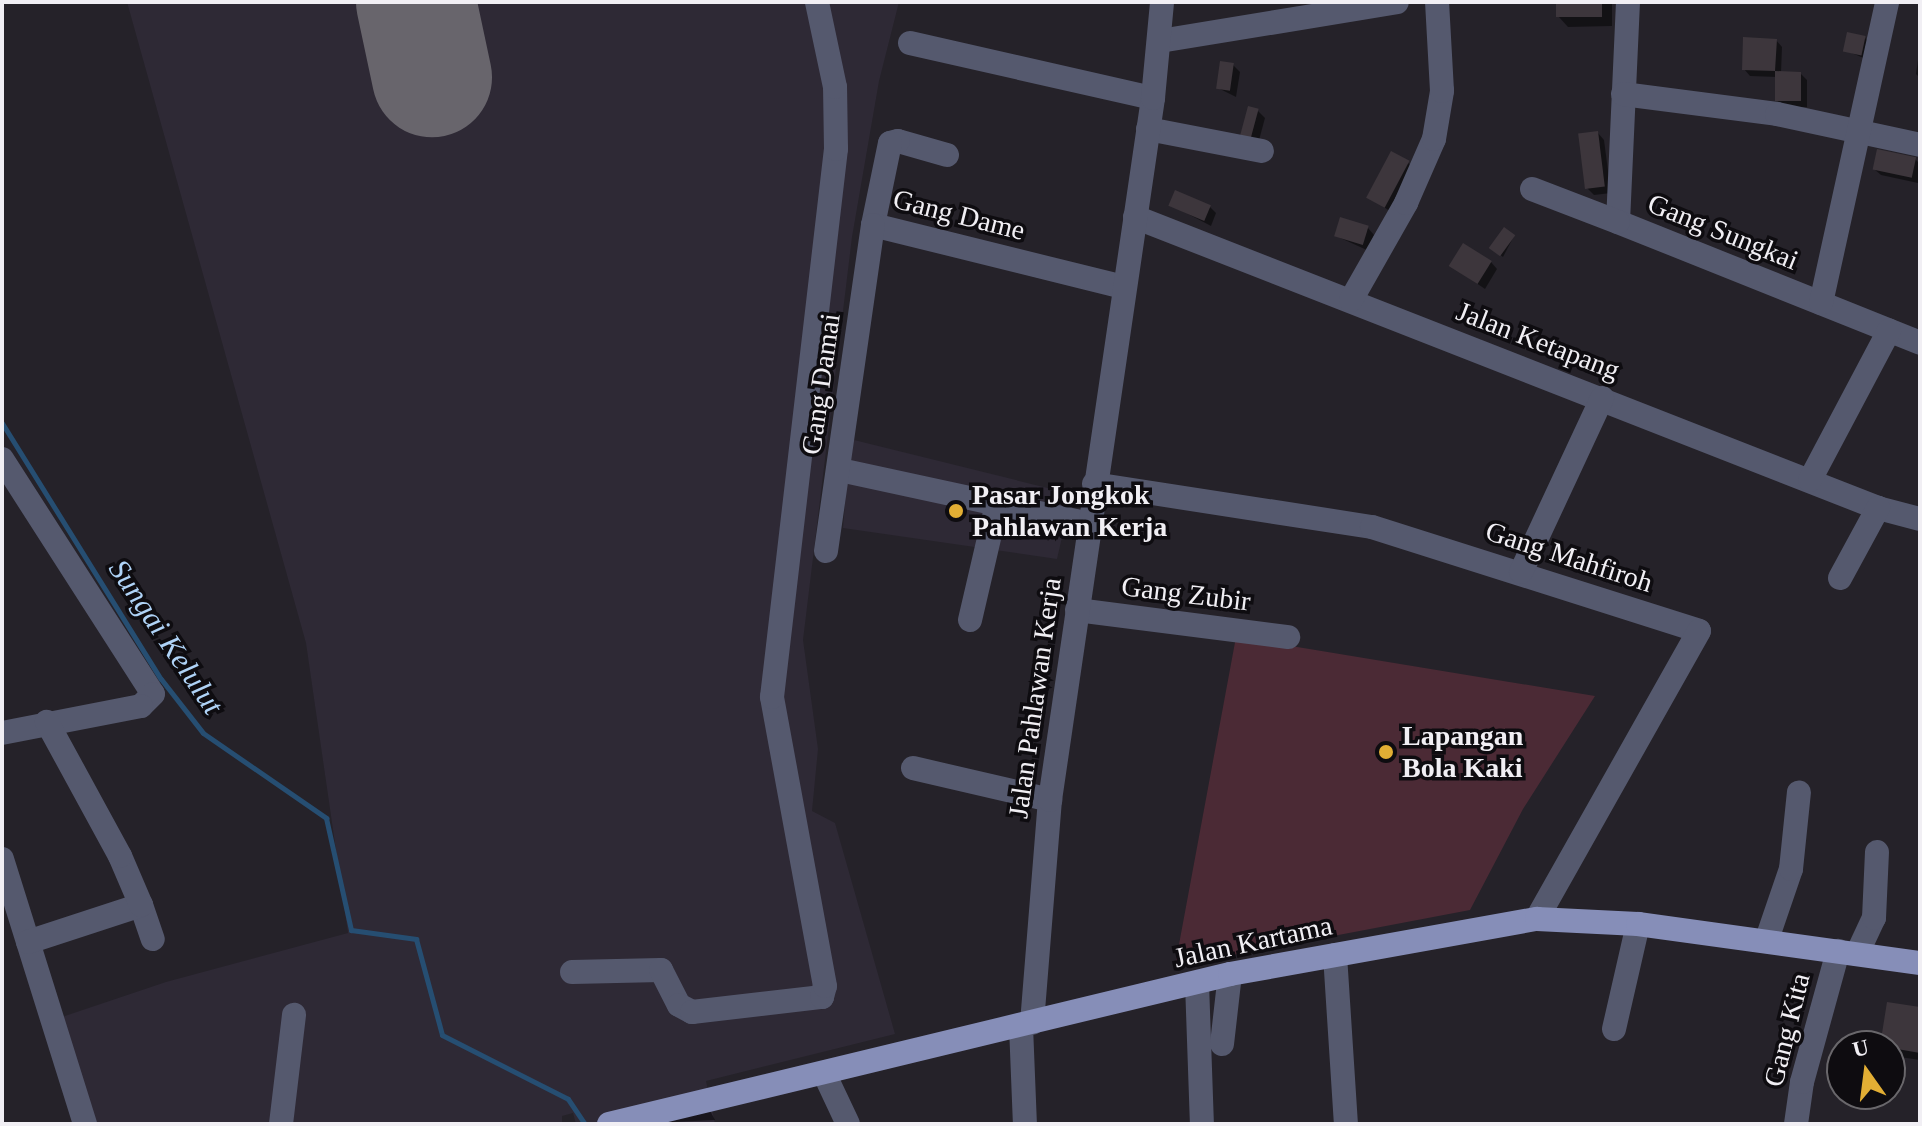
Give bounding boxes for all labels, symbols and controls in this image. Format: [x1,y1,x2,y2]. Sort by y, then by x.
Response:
street label: Gang Dame [890,182,1028,248]
street label: Gang Sungkai [1643,187,1803,277]
street label: Jalan Ketapang [1452,295,1624,387]
street label: Gang Damai [794,311,848,457]
place label: Pasar Jongkok Pahlawan Kerja [972,478,1167,544]
marker: Pasar Jongkok Pahlawan Kerja [947,502,965,520]
street label: Gang Mahfiroh [1481,514,1657,600]
water label: Sungai Kelulut [101,553,231,721]
street label: Gang Zubir [1120,569,1252,619]
street label: Jalan Pahlawan Kerja [1001,576,1069,820]
place label: Lapangan Bola Kaki [1402,719,1523,785]
marker: Lapangan Bola Kaki [1377,743,1395,761]
street label: Jalan Kartama [1171,909,1335,975]
street label: Gang Kita [1757,970,1817,1090]
north arrow [1826,1030,1906,1110]
text: U [1850,1034,1871,1062]

